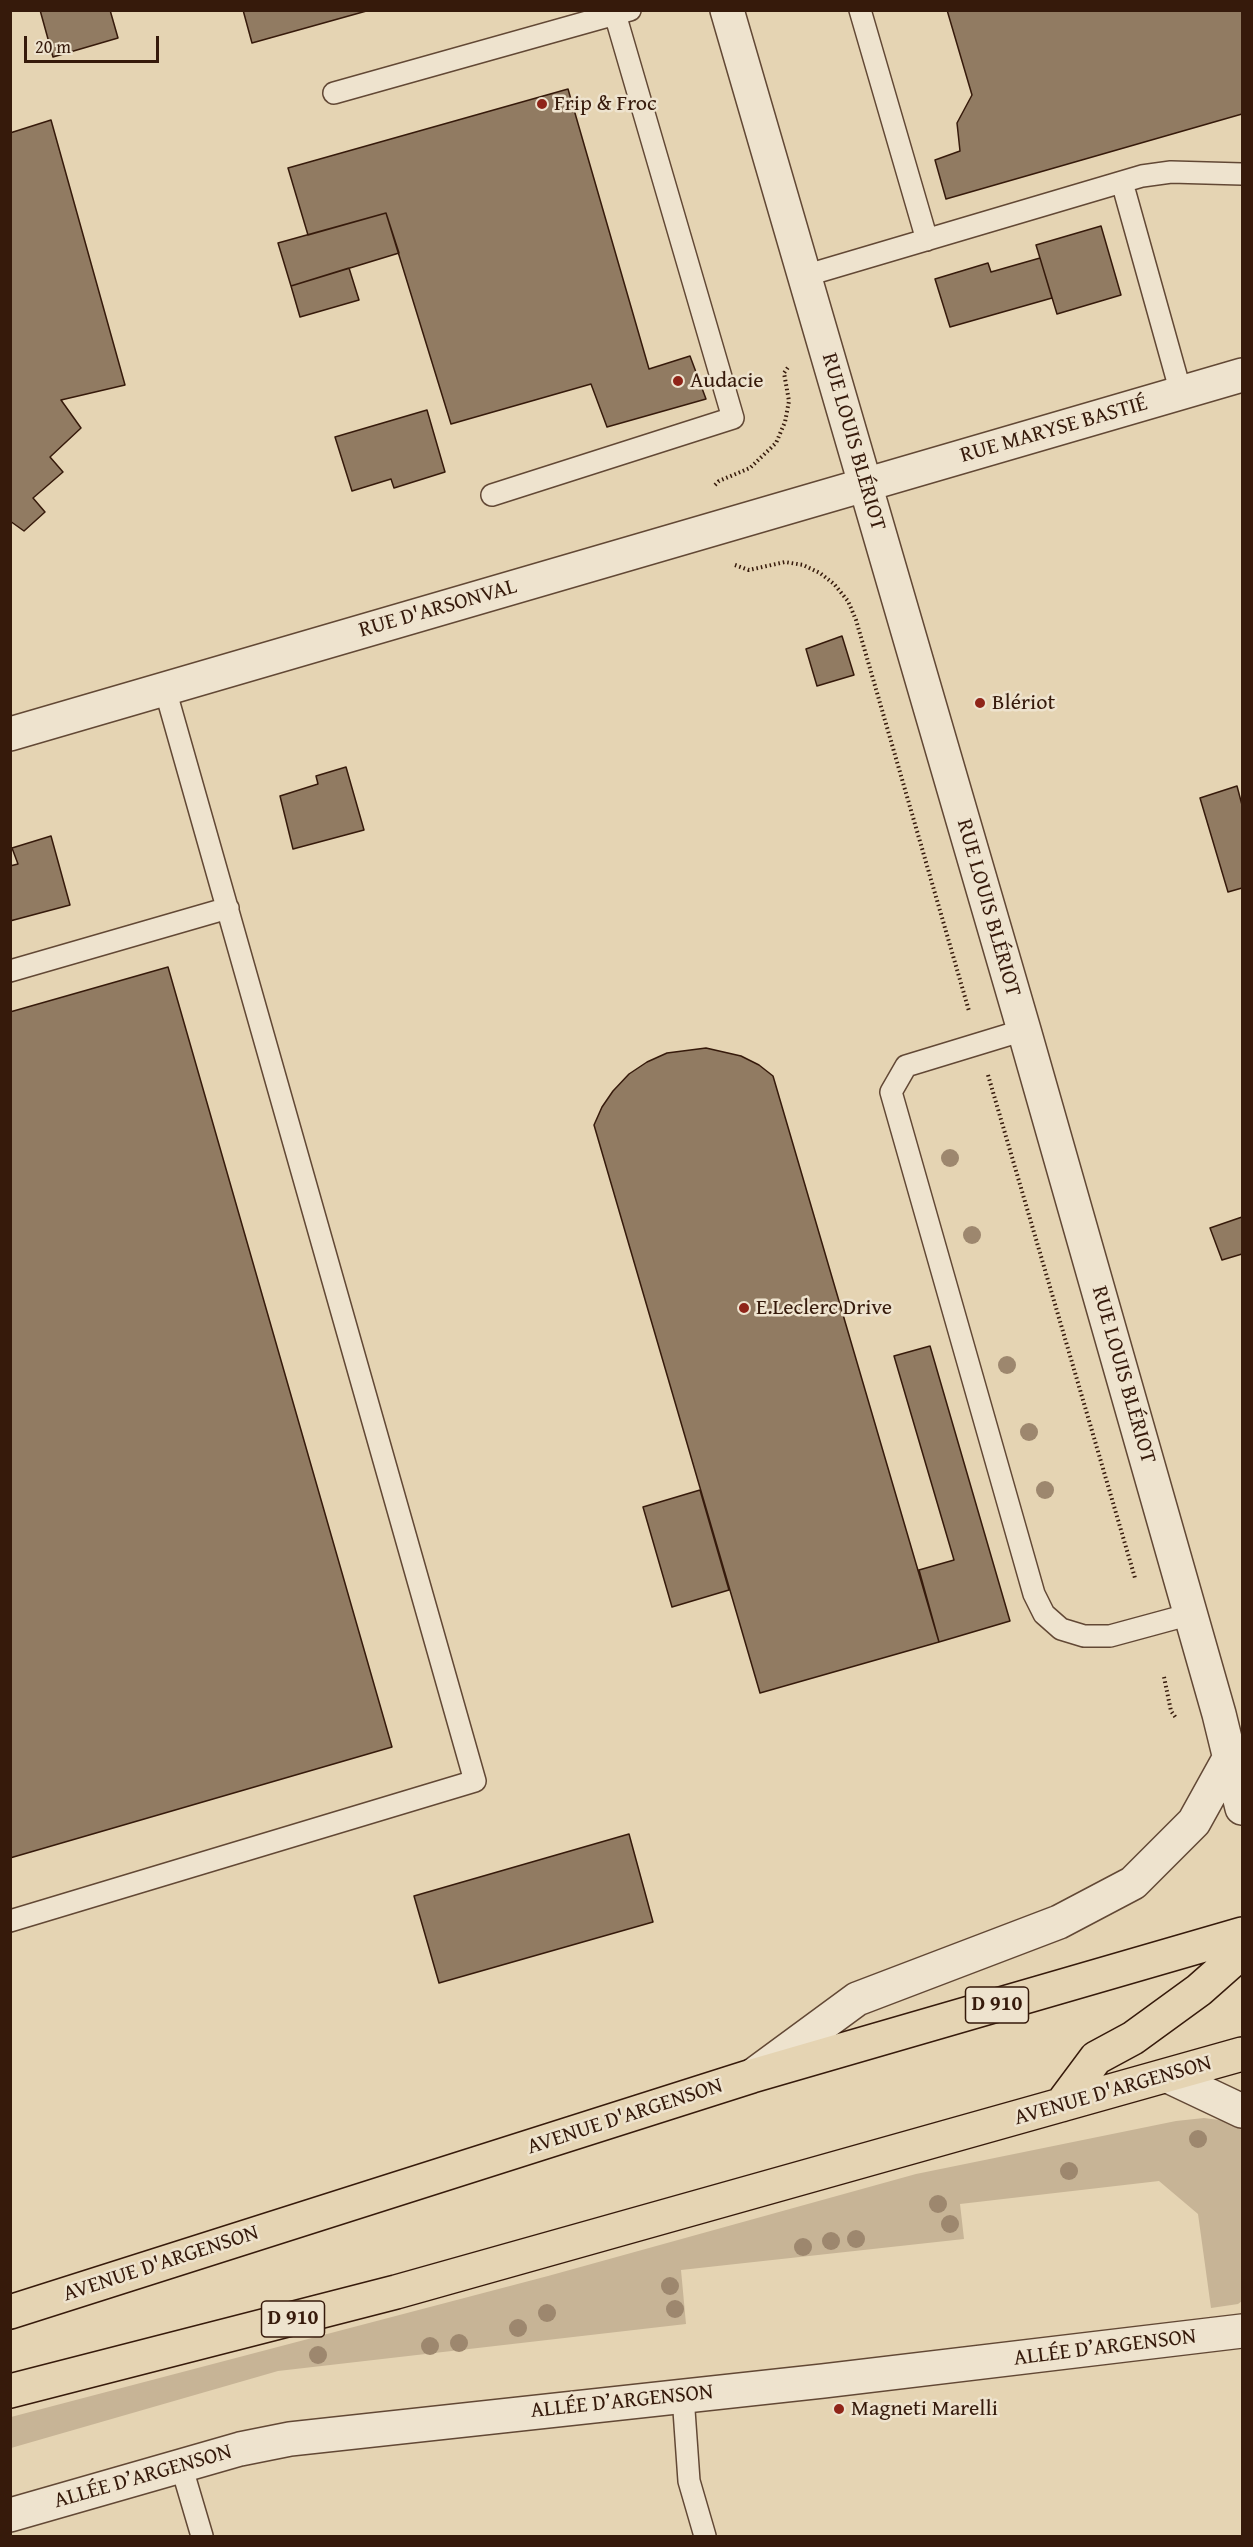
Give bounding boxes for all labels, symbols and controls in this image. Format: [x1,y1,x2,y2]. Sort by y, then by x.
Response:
scale bar [27,24,162,62]
text: 20 m [35,33,71,60]
place label: Frip & Froc [554,91,657,117]
marker: Frip & Froc [535,97,549,111]
street label: RUE LOUIS BLÉRIOT [815,350,891,534]
place label: Audacie [690,368,764,394]
marker: Audacie [671,374,685,388]
street label: RUE MARYSE BASTIÉ [957,391,1151,469]
street label: RUE D'ARSONVAL [356,574,520,644]
place label: Blériot [992,690,1055,716]
marker: Blériot [973,696,987,710]
street label: RUE LOUIS BLÉRIOT [950,816,1026,1000]
street label: RUE LOUIS BLÉRIOT [1085,1283,1161,1467]
place label: E.Leclerc Drive [756,1295,892,1321]
marker: E.Leclerc Drive [737,1301,751,1315]
road number: D 910 [966,1987,1028,2023]
street label: AVENUE D'ARGENSON [1011,2050,1215,2132]
street label: AVENUE D'ARGENSON [524,2073,726,2161]
street label: AVENUE D'ARGENSON [60,2220,262,2308]
road number: D 910 [262,2301,324,2337]
street label: ALLÉE D’ARGENSON [1012,2324,1198,2372]
street label: ALLÉE D’ARGENSON [529,2379,715,2425]
place label: Magneti Marelli [851,2396,998,2422]
marker: Magneti Marelli [832,2402,846,2416]
street label: ALLÉE D’ARGENSON [51,2439,235,2515]

